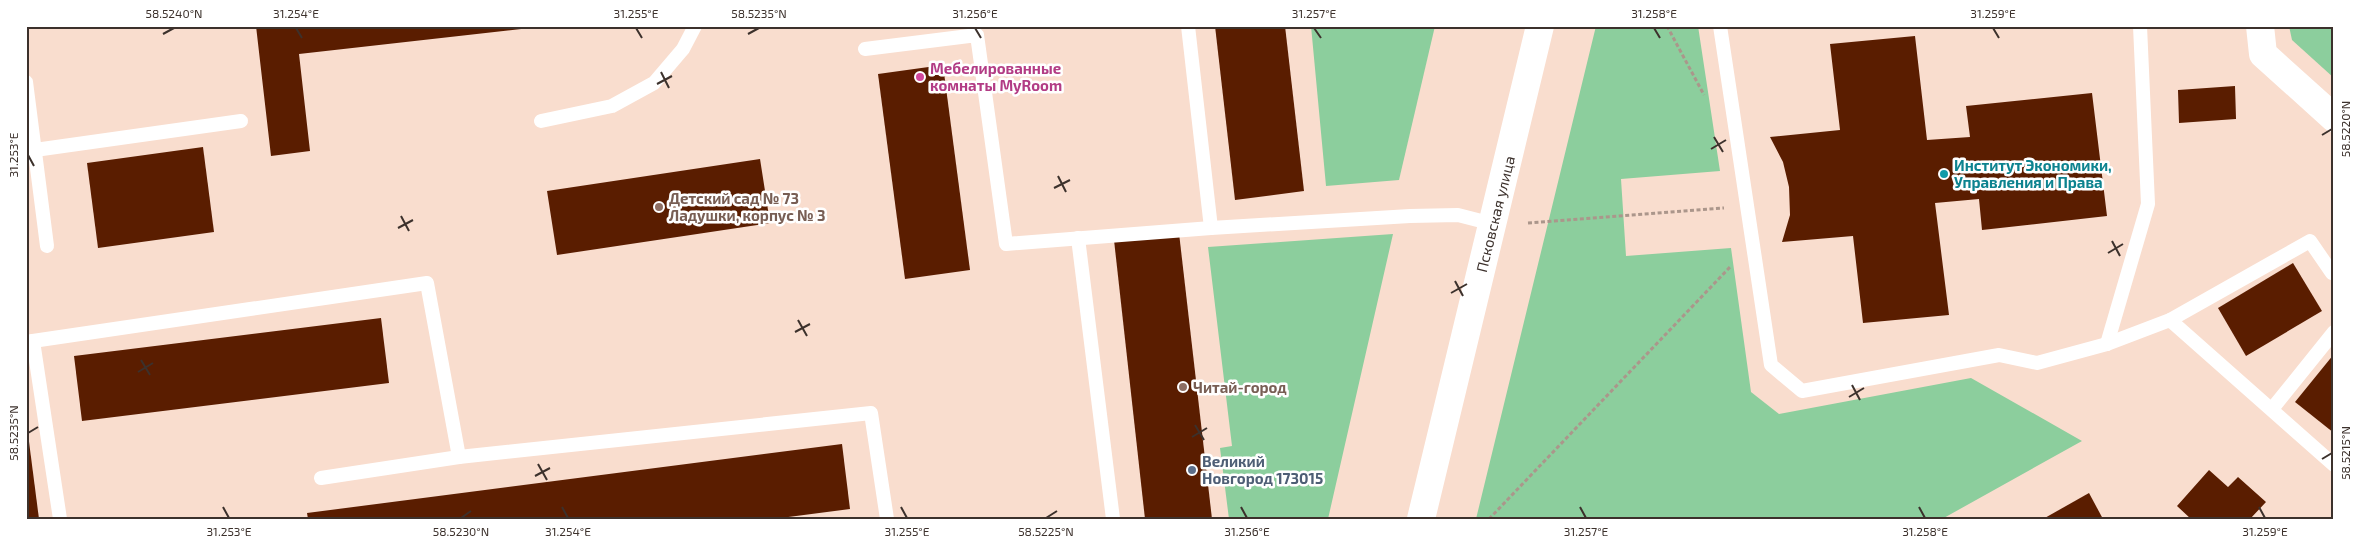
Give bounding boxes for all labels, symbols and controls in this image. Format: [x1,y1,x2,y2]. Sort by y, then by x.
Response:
text: 58.5240°N [145,6,203,20]
text: 31.254°E [273,6,319,20]
text: 31.255°E [614,6,659,20]
text: 58.5235°N [731,6,787,20]
text: 31.256°E [952,6,998,20]
text: 31.257°E [1292,6,1337,20]
text: 31.258°E [1631,6,1677,20]
text: 31.259°E [1970,6,2016,20]
place label: Мебелированные комнаты MyRoom [930,59,1062,95]
marker: Мебелированные комнаты MyRoom [914,71,926,83]
text: 58.5220°N [2338,101,2352,157]
text: 31.253°E [6,132,20,178]
street label: Псковская улица [1472,154,1519,274]
place label: Институт Экономики, Управления и Права [1954,156,2112,191]
marker: Институт Экономики, Управления и Права [1938,168,1950,180]
place label: Детский сад № 73 Ладушки, корпус № 3 [669,189,825,224]
marker: Детский сад № 73 Ладушки, корпус № 3 [653,201,665,213]
place label: Читай-город [1193,378,1287,396]
marker: Читай-город [1177,381,1189,393]
text: 58.5235°N [6,405,20,461]
text: 58.5215°N [2338,426,2352,480]
place label: Великий Новгород 173015 [1202,452,1323,487]
marker: Великий Новгород 173015 [1186,464,1198,476]
text: 31.253°E [206,524,252,538]
text: 58.5230°N [433,524,489,538]
text: 31.254°E [545,524,591,538]
text: 31.255°E [885,524,930,538]
text: 58.5225°N [1018,524,1074,538]
text: 31.256°E [1224,524,1270,538]
text: 31.257°E [1564,524,1609,538]
text: 31.258°E [1902,524,1948,538]
text: 31.259°E [2242,524,2288,538]

